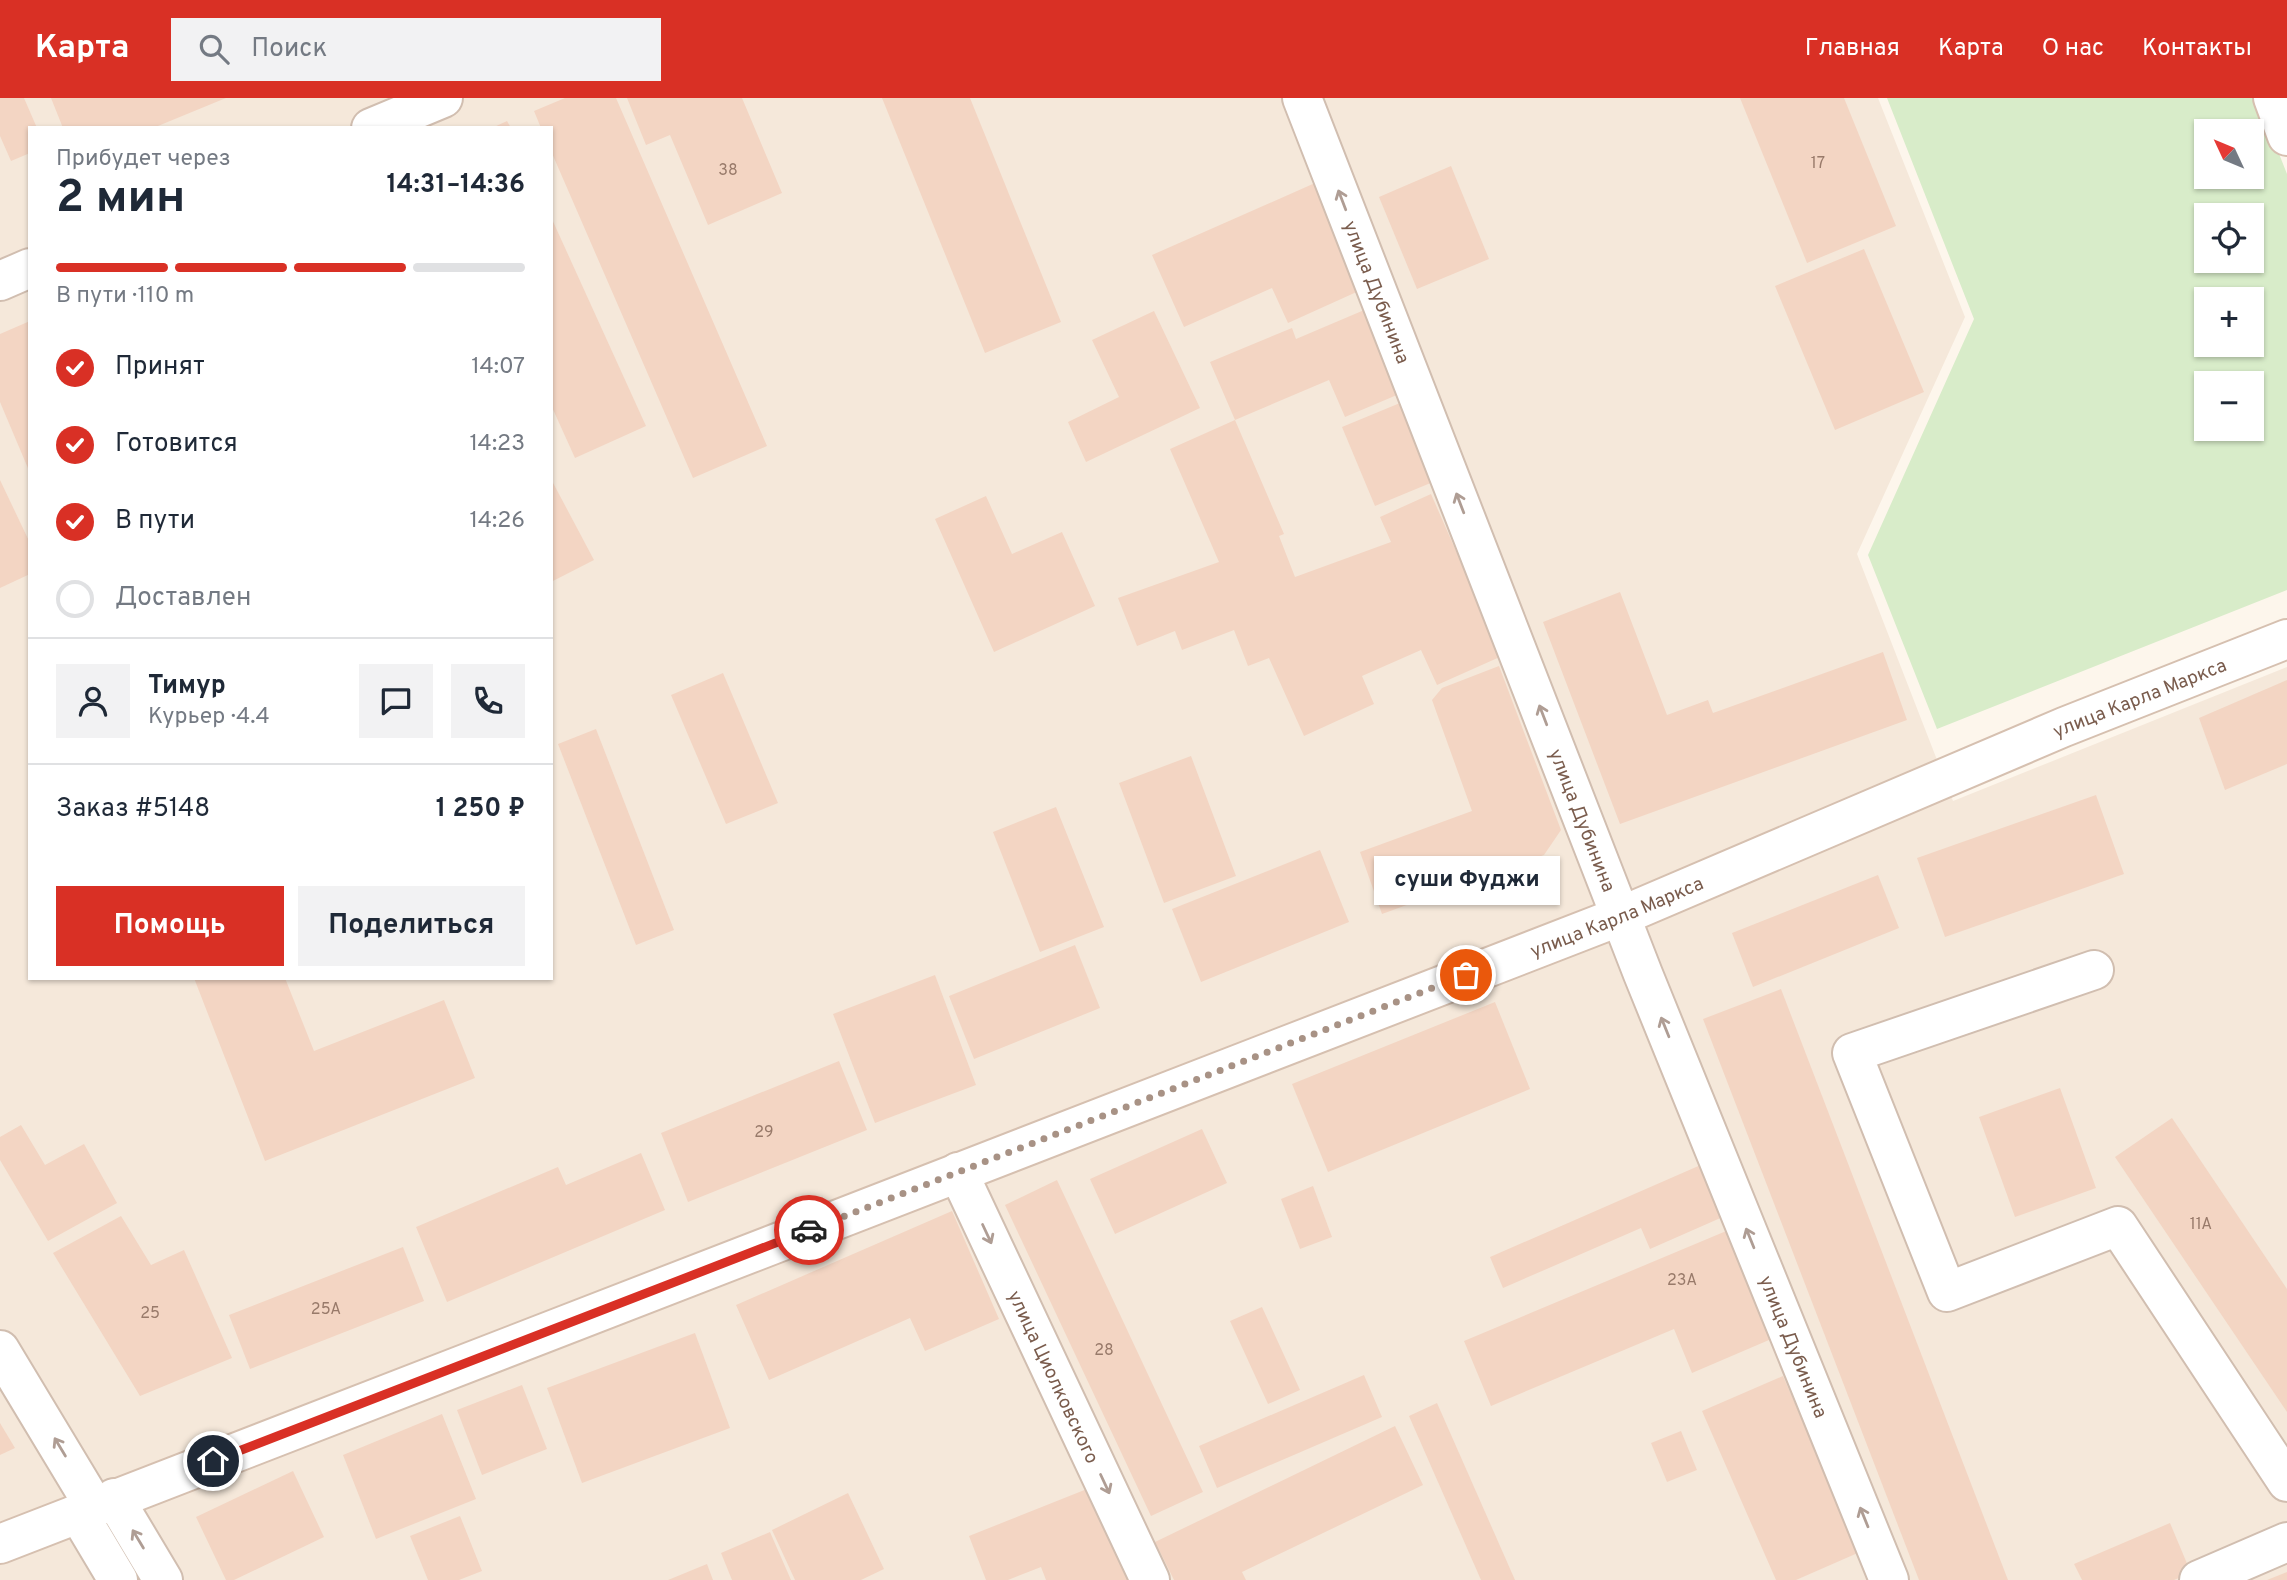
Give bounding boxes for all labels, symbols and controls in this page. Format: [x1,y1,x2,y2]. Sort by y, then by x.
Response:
search box [171,18,661,81]
text: Карта [35,28,129,70]
icon: search [195,30,233,68]
text: Поиск [251,33,327,66]
text: Главная [1805,34,1900,64]
text: Карта [1938,34,2004,64]
text: О нас [2042,34,2104,64]
text: Контакты [2142,34,2252,64]
north arrow [2194,119,2264,189]
map controls [2194,119,2264,441]
text: Прибудет через [56,145,231,174]
house number: 17 [1811,154,1825,174]
house number: 38 [718,161,738,181]
text: 14:31–14:36 [386,169,525,202]
text: 2 мин [56,170,185,229]
one-way arrow [1334,190,1347,212]
button: locate [2194,203,2264,273]
street label: улица Дубинина [1337,218,1414,368]
text: В пути · 110 m [56,282,194,311]
button: + [2194,287,2264,357]
icon: check [56,349,94,387]
text: Принят [115,351,205,384]
text: 14:07 [471,353,525,382]
button: − [2194,371,2264,441]
icon: check [56,426,94,464]
text: Готовится [115,428,238,461]
text: 14:23 [470,430,525,459]
one-way arrow [1453,493,1466,515]
icon: check [56,503,94,541]
text: В пути [115,505,195,538]
text: 14:26 [470,507,525,536]
text: Доставлен [115,582,251,615]
street label: улица Карла Маркса [2050,654,2230,744]
button: person [56,664,130,738]
button: chat [359,664,433,738]
button: phone [451,664,525,738]
text: Тимур [148,670,226,703]
text: Курьер · 4.4 [148,703,270,732]
one-way arrow [1536,705,1548,727]
street label: улица Дубинина [1543,746,1620,896]
text: Заказ #5148 [56,793,210,826]
text: 1 250 ₽ [436,793,525,826]
callout: суши Фуджи [1373,856,1559,905]
text: суши Фуджи [1394,866,1540,895]
street label: улица Карла Маркса [1527,872,1707,964]
button: Помощь [56,886,284,966]
button: Поделиться [298,886,525,966]
pin [1436,945,1496,1005]
icon: bag [1447,956,1485,994]
one-way arrow [1657,1017,1670,1038]
house number: 29 [754,1123,774,1143]
courier [774,1195,844,1265]
icon: car [790,1211,828,1249]
house number: 11А [2190,1215,2212,1235]
one-way arrow [981,1223,994,1244]
one-way arrow [1743,1228,1756,1249]
house number: 23А [1667,1271,1697,1291]
street label: улица Дубинина [1753,1272,1832,1422]
street label: улица Циолковского [1001,1287,1103,1468]
house number: 25А [311,1300,341,1320]
house number: 25 [140,1304,160,1324]
house number: 28 [1094,1341,1114,1361]
pin [183,1431,243,1491]
one-way arrow [52,1438,66,1458]
icon: home [194,1442,232,1480]
one-way arrow [1098,1473,1112,1494]
one-way arrow [1856,1506,1869,1528]
one-way arrow [131,1530,145,1550]

